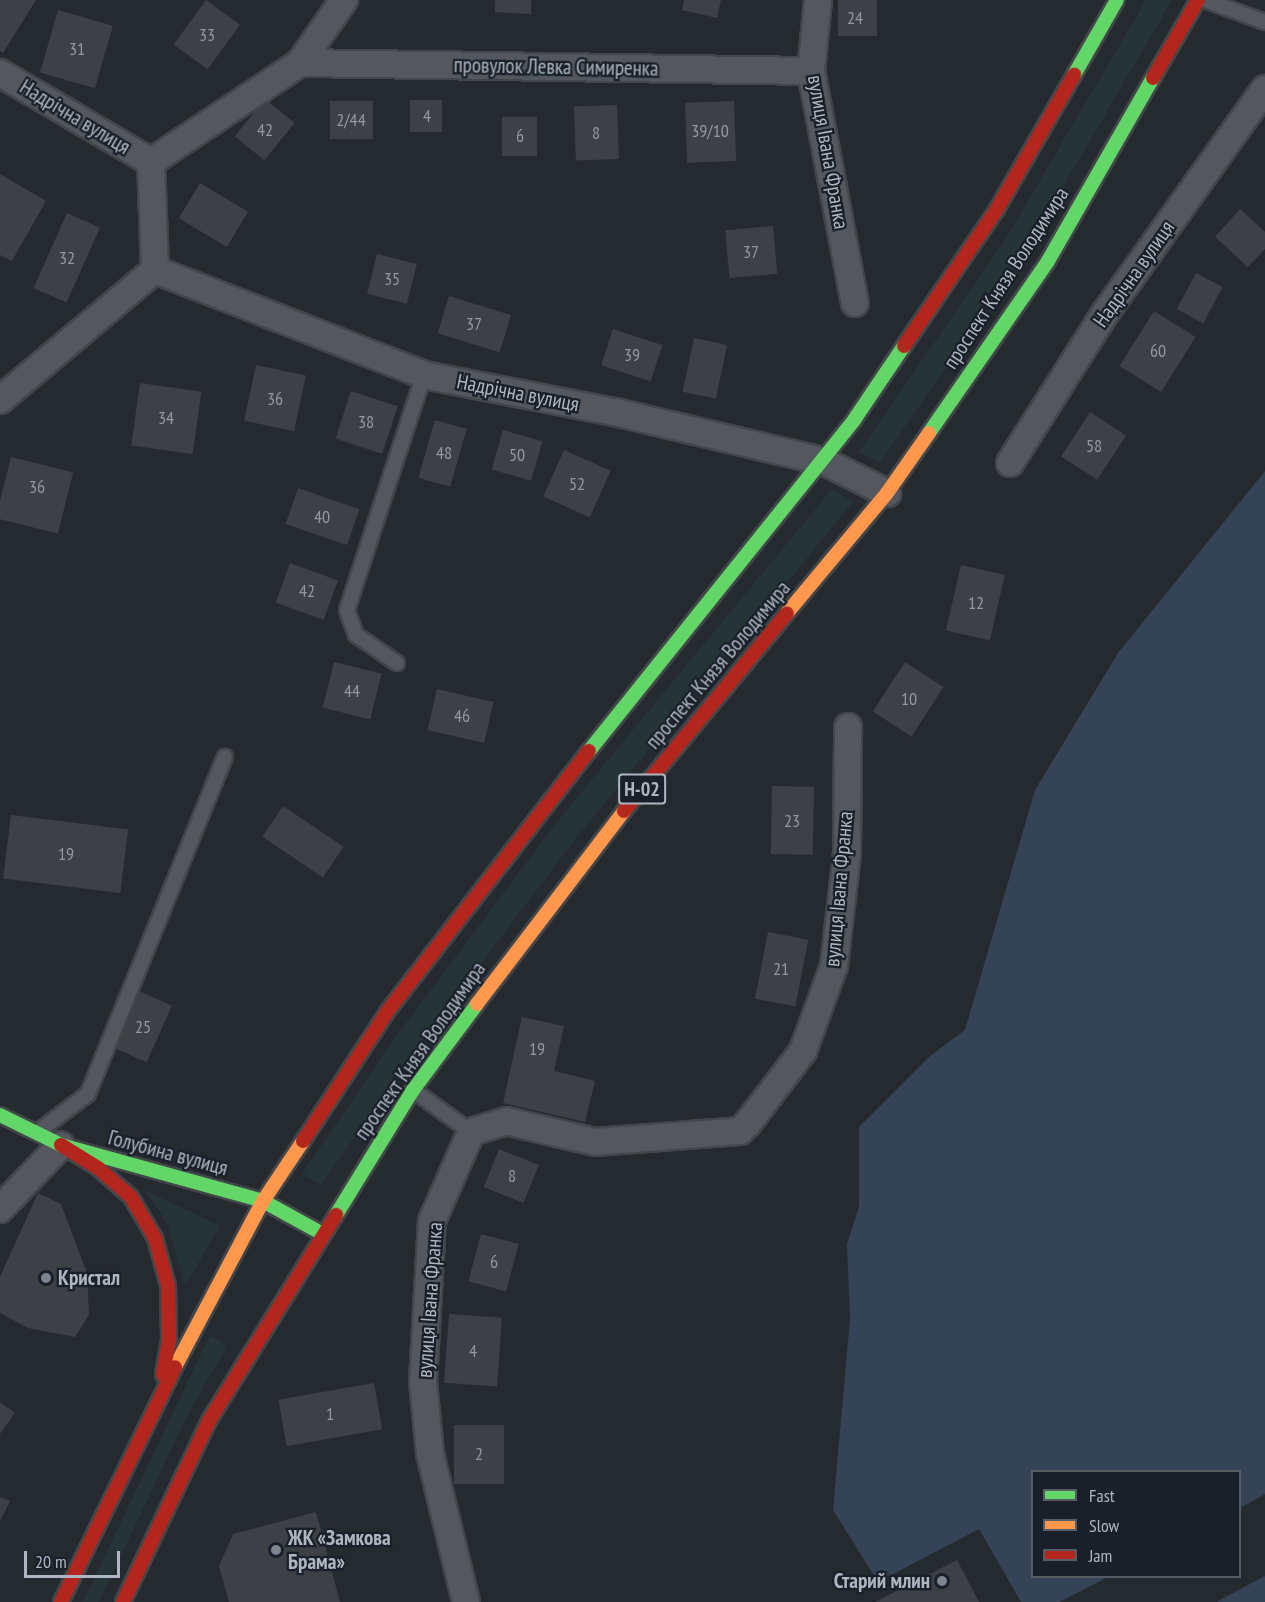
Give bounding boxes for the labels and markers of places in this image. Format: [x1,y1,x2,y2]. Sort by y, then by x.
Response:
place label: Кристал [58,1265,120,1291]
marker: Кристал [39,1271,53,1285]
place label: ЖК «Замкова Брама» [288,1525,391,1575]
marker: ЖК «Замкова Брама» [269,1543,283,1557]
place label: Старий млин [834,1568,930,1594]
marker: Старий млин [935,1574,949,1588]

